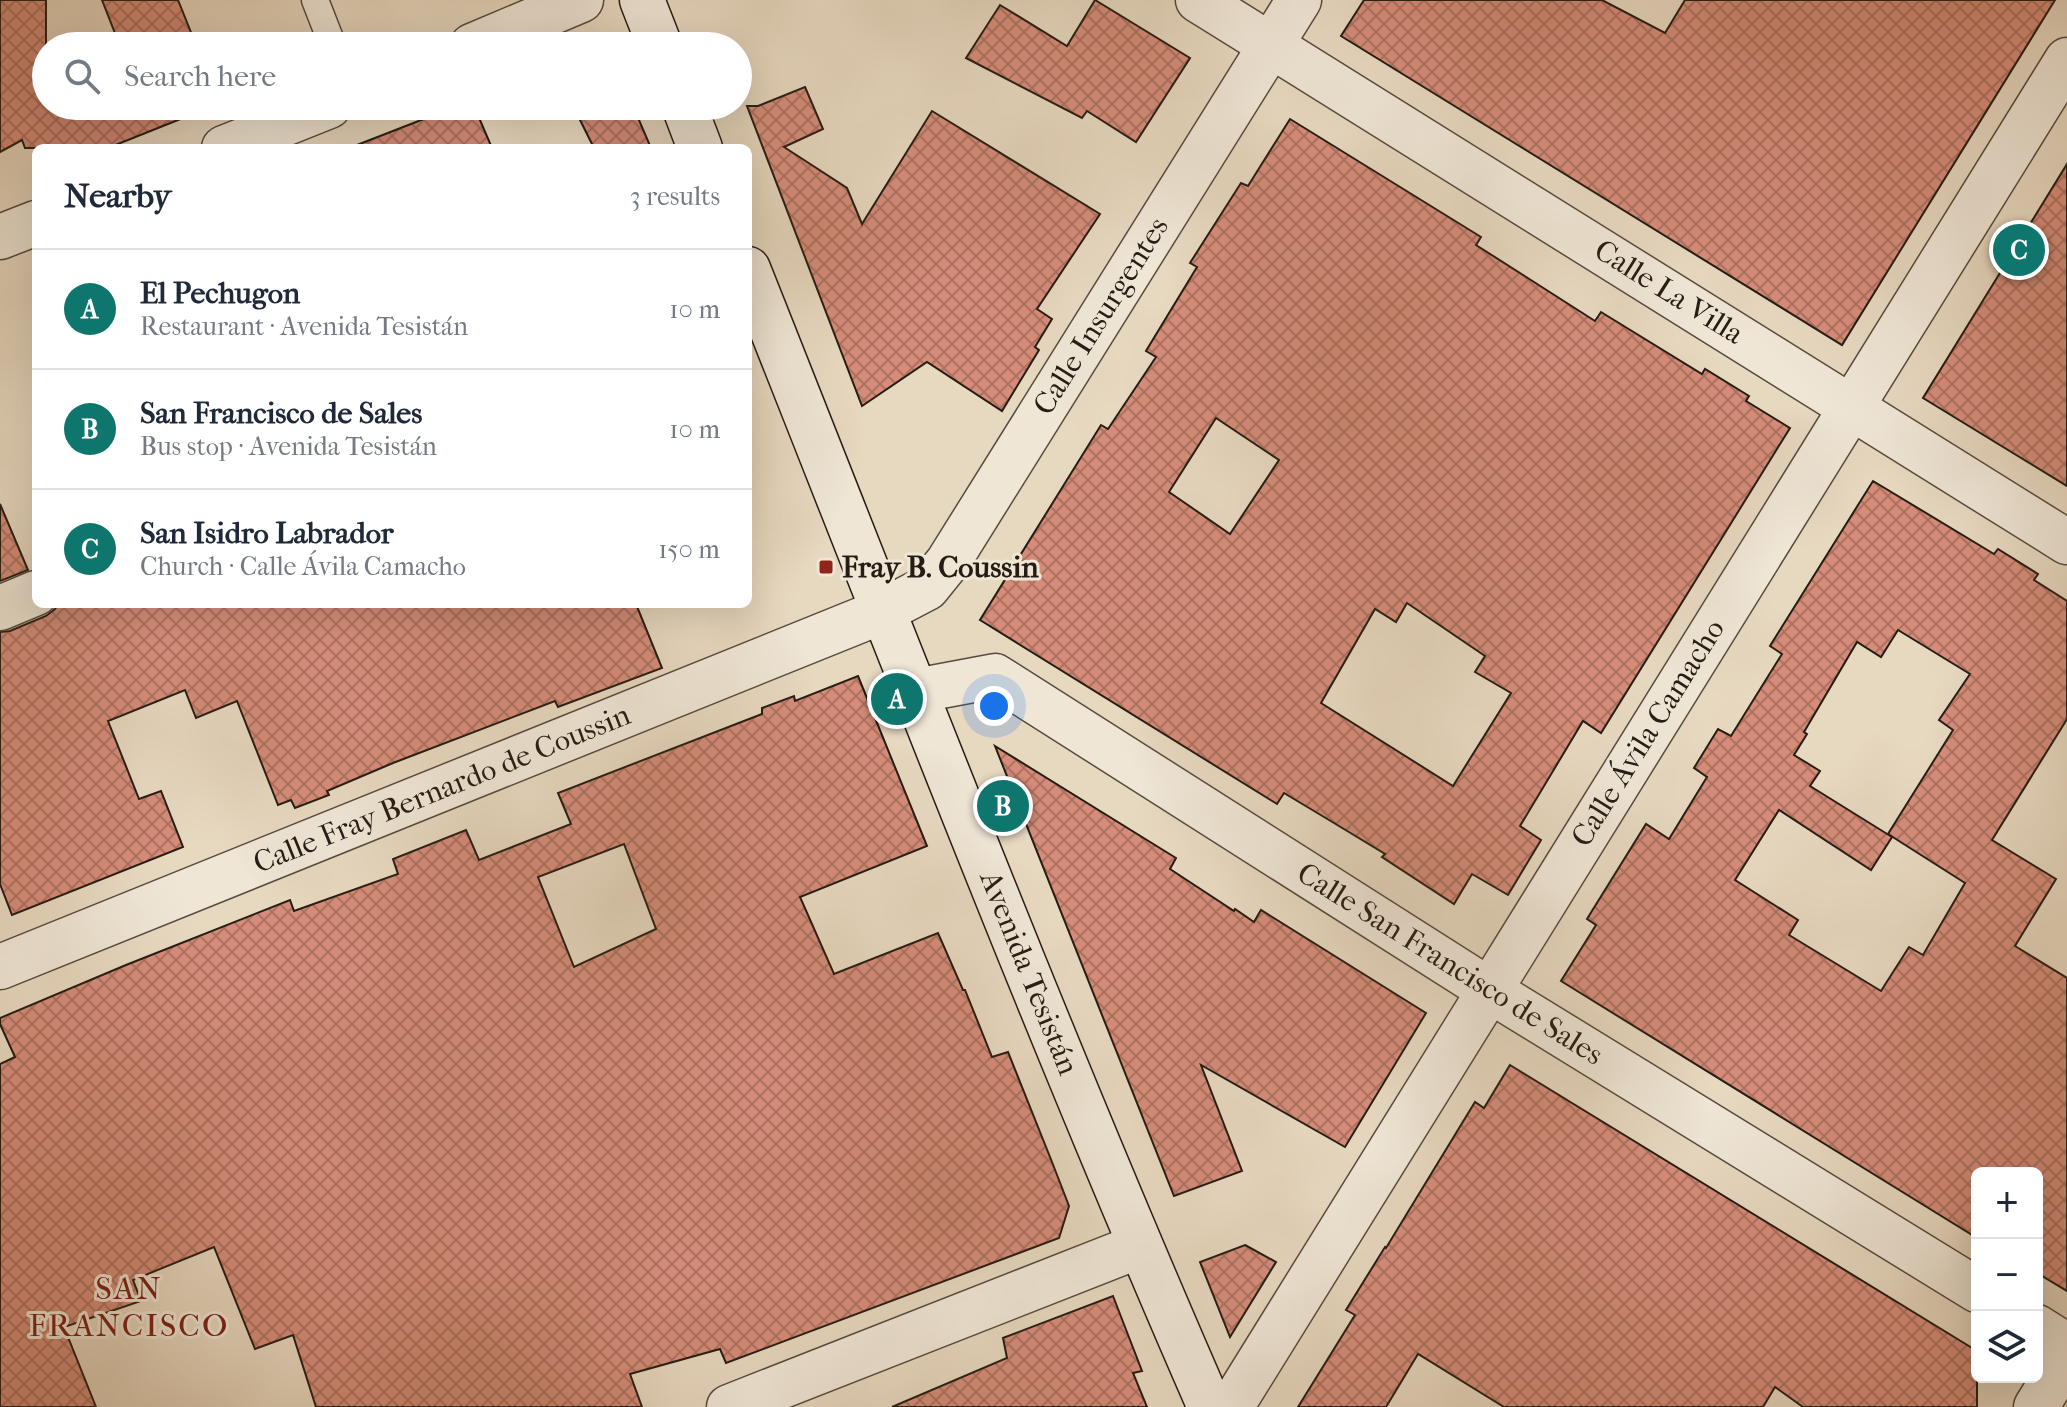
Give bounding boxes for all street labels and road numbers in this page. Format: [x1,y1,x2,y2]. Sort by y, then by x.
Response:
street label: Calle Insurgentes [1026,211,1176,421]
street label: Calle La Villa [1588,232,1751,352]
street label: Calle Ávila Camacho [1564,613,1732,853]
street label: Calle Fray Bernardo de Coussin [248,697,636,881]
street label: Calle San Francisco de Sales [1291,855,1609,1073]
street label: Avenida Tesistán [972,865,1086,1080]

